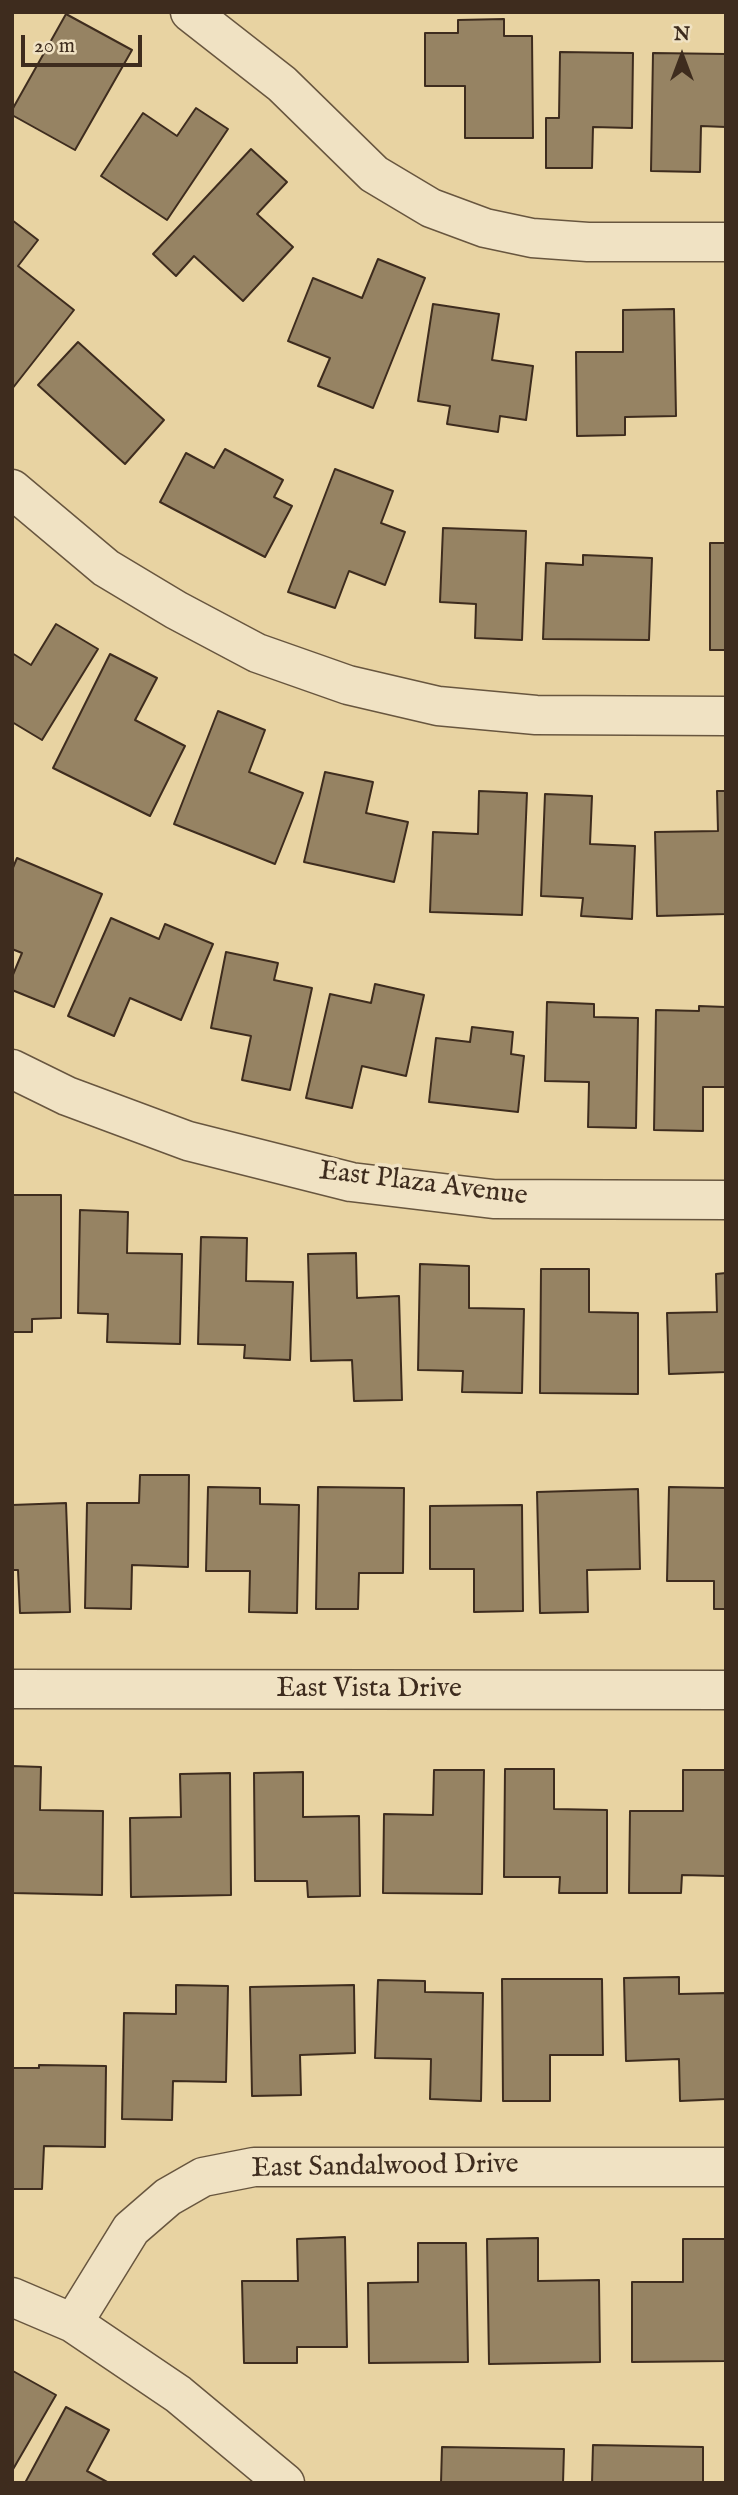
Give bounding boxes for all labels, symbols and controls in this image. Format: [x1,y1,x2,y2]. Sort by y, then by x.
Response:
scale bar [24,21,145,65]
north arrow [647,21,717,91]
text: N [674,23,690,47]
text: 20 m [34,33,75,60]
street label: East Plaza Avenue [317,1156,529,1214]
street label: East Vista Drive [276,1673,462,1707]
street label: East Sandalwood Drive [251,2149,519,2187]

